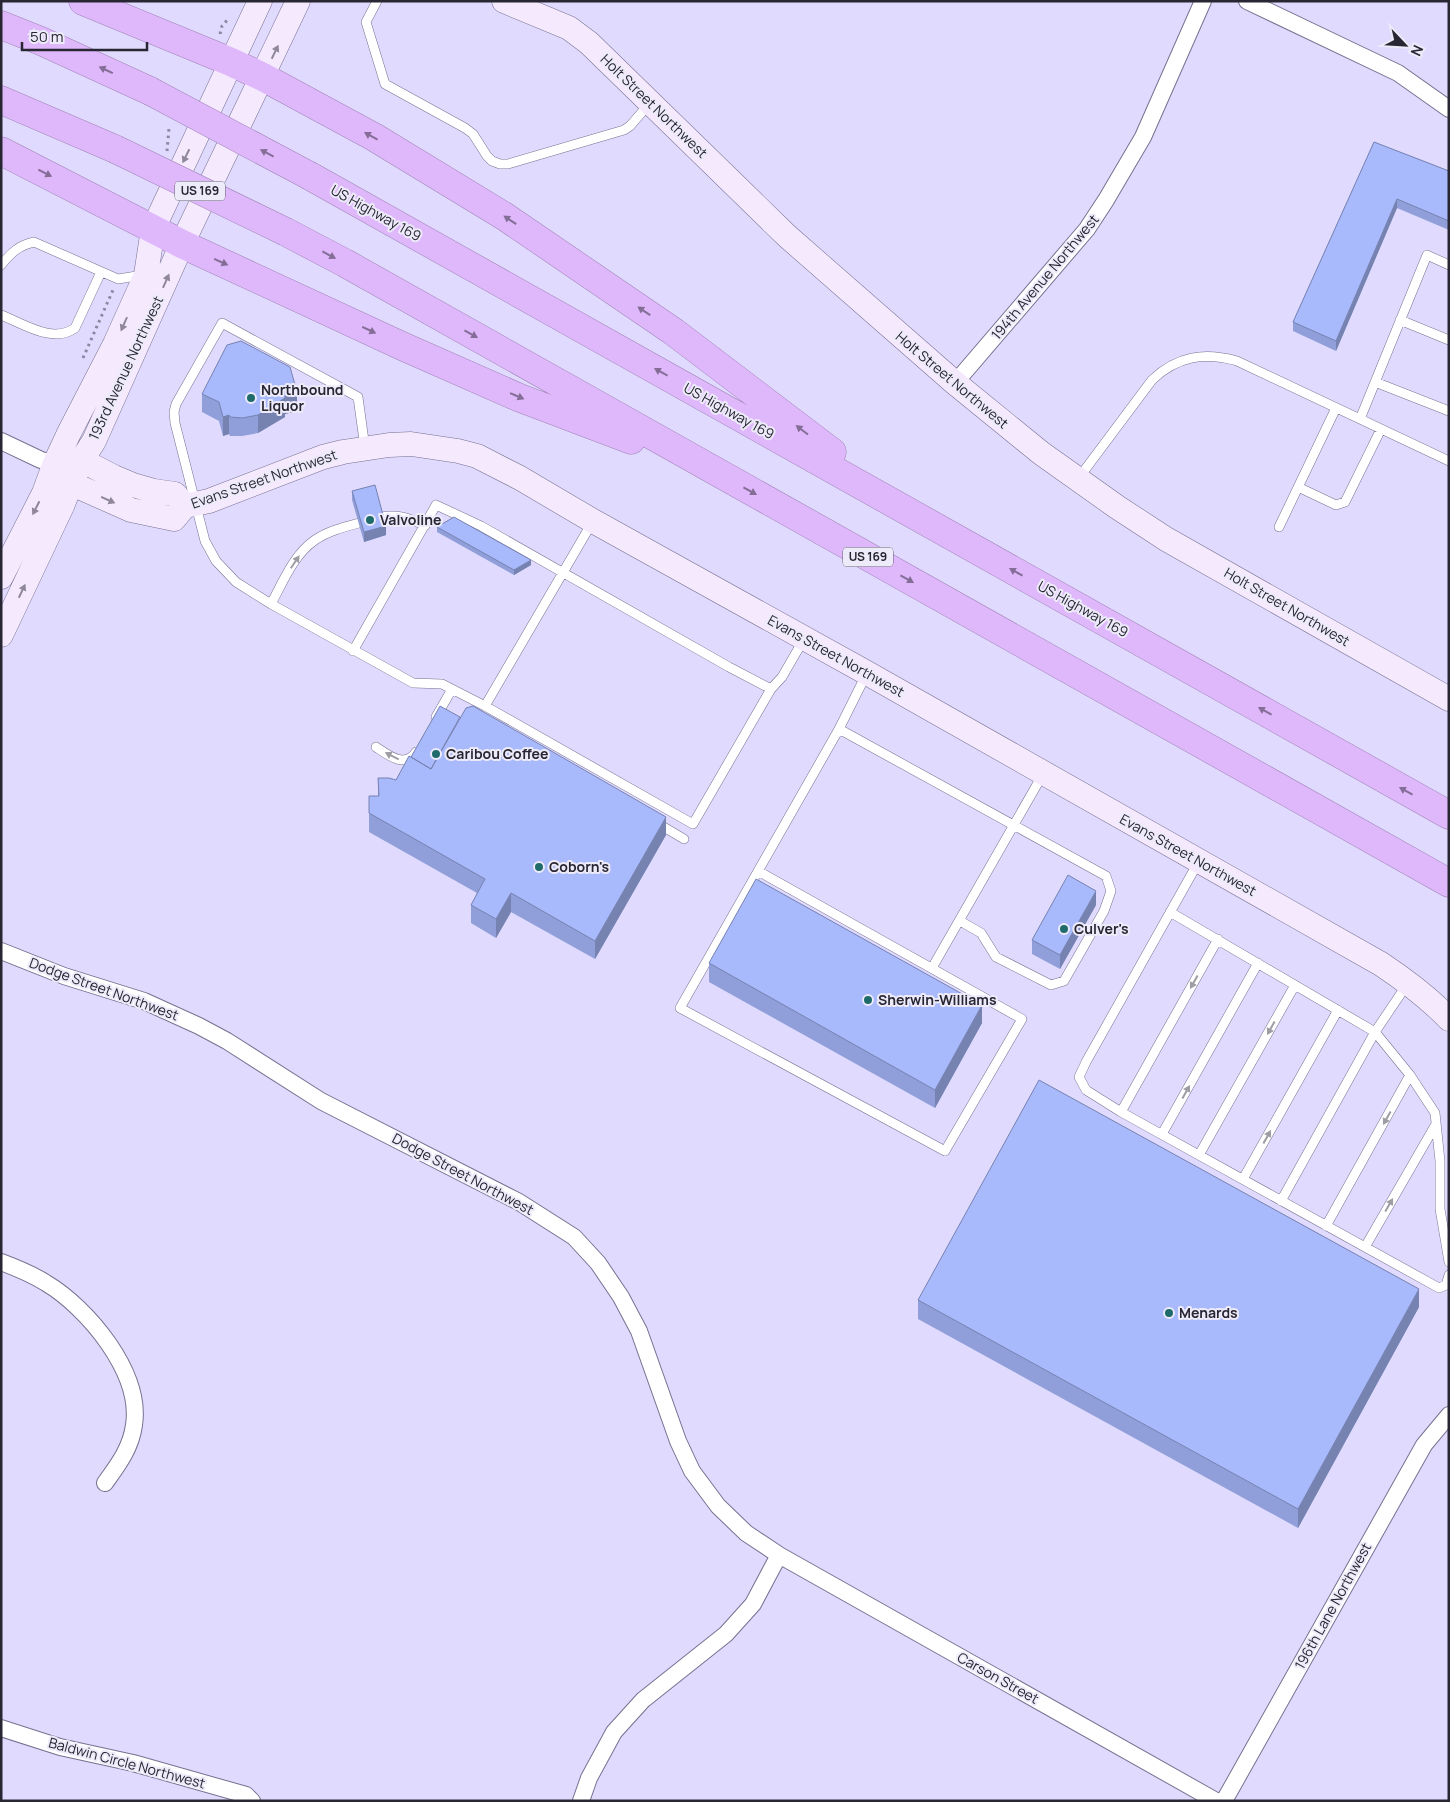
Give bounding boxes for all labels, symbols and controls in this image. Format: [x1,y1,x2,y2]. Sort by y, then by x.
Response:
scale bar [22,20,148,52]
north arrow [1380,20,1430,70]
text: 50 m [30,26,64,47]
text: N [1406,42,1428,59]
one-way arrow [271,45,279,59]
street label: Holt Street Northwest [597,50,712,162]
one-way arrow [99,66,113,74]
one-way arrow [364,131,378,140]
one-way arrow [260,148,274,157]
one-way arrow [182,149,190,163]
one-way arrow [37,169,52,177]
street label: US Highway 169 [328,180,425,245]
road number: US 169 [175,182,225,200]
street label: 194th Avenue Northwest [986,210,1103,343]
one-way arrow [503,215,516,225]
one-way arrow [322,251,336,259]
one-way arrow [214,258,228,266]
one-way arrow [162,274,170,288]
street label: 193rd Avenue Northwest [84,292,168,443]
one-way arrow [637,307,651,316]
one-way arrow [120,317,128,331]
one-way arrow [362,326,376,334]
street label: Holt Street Northwest [892,327,1013,433]
one-way arrow [464,330,478,338]
one-way arrow [654,368,667,377]
street label: US Highway 169 [681,378,778,443]
place label: Northbound Liquor [261,380,343,415]
marker: Northbound Liquor [245,392,257,404]
one-way arrow [510,393,524,401]
one-way arrow [796,424,809,435]
street label: Evans Street Northwest [188,444,340,512]
one-way arrow [743,487,757,495]
one-way arrow [101,496,115,504]
one-way arrow [32,501,40,515]
place label: Valvoline [380,510,441,529]
marker: Valvoline [364,514,376,526]
road number: US 169 [843,548,893,566]
one-way arrow [290,555,300,568]
street label: Holt Street Northwest [1221,563,1354,650]
one-way arrow [1009,568,1023,576]
one-way arrow [899,575,914,583]
street label: US Highway 169 [1035,576,1132,641]
one-way arrow [18,584,26,598]
street label: Evans Street Northwest [765,610,908,701]
one-way arrow [1258,707,1271,716]
place label: Caribou Coffee [446,744,548,763]
marker: Caribou Coffee [430,748,442,760]
one-way arrow [385,752,399,760]
one-way arrow [1399,787,1414,795]
street label: Evans Street Northwest [1117,809,1260,900]
place label: Coborn's [549,857,610,876]
marker: Coborn's [533,861,545,873]
place label: Culver's [1074,919,1129,938]
marker: Culver's [1058,923,1070,935]
street label: Dodge Street Northwest [27,953,182,1025]
one-way arrow [1189,975,1198,989]
place label: Sherwin-Williams [878,990,997,1009]
marker: Sherwin-Williams [862,994,874,1006]
one-way arrow [1267,1021,1276,1034]
one-way arrow [1182,1085,1190,1099]
one-way arrow [1382,1111,1391,1124]
street label: Dodge Street Northwest [389,1128,538,1219]
one-way arrow [1262,1130,1271,1143]
one-way arrow [1385,1199,1394,1212]
place label: Menards [1179,1303,1238,1322]
marker: Menards [1163,1307,1175,1319]
street label: 196th Lane Northwest [1290,1539,1376,1673]
street label: Carson Street [954,1647,1043,1708]
street label: Baldwin Circle Northwest [47,1732,208,1793]

